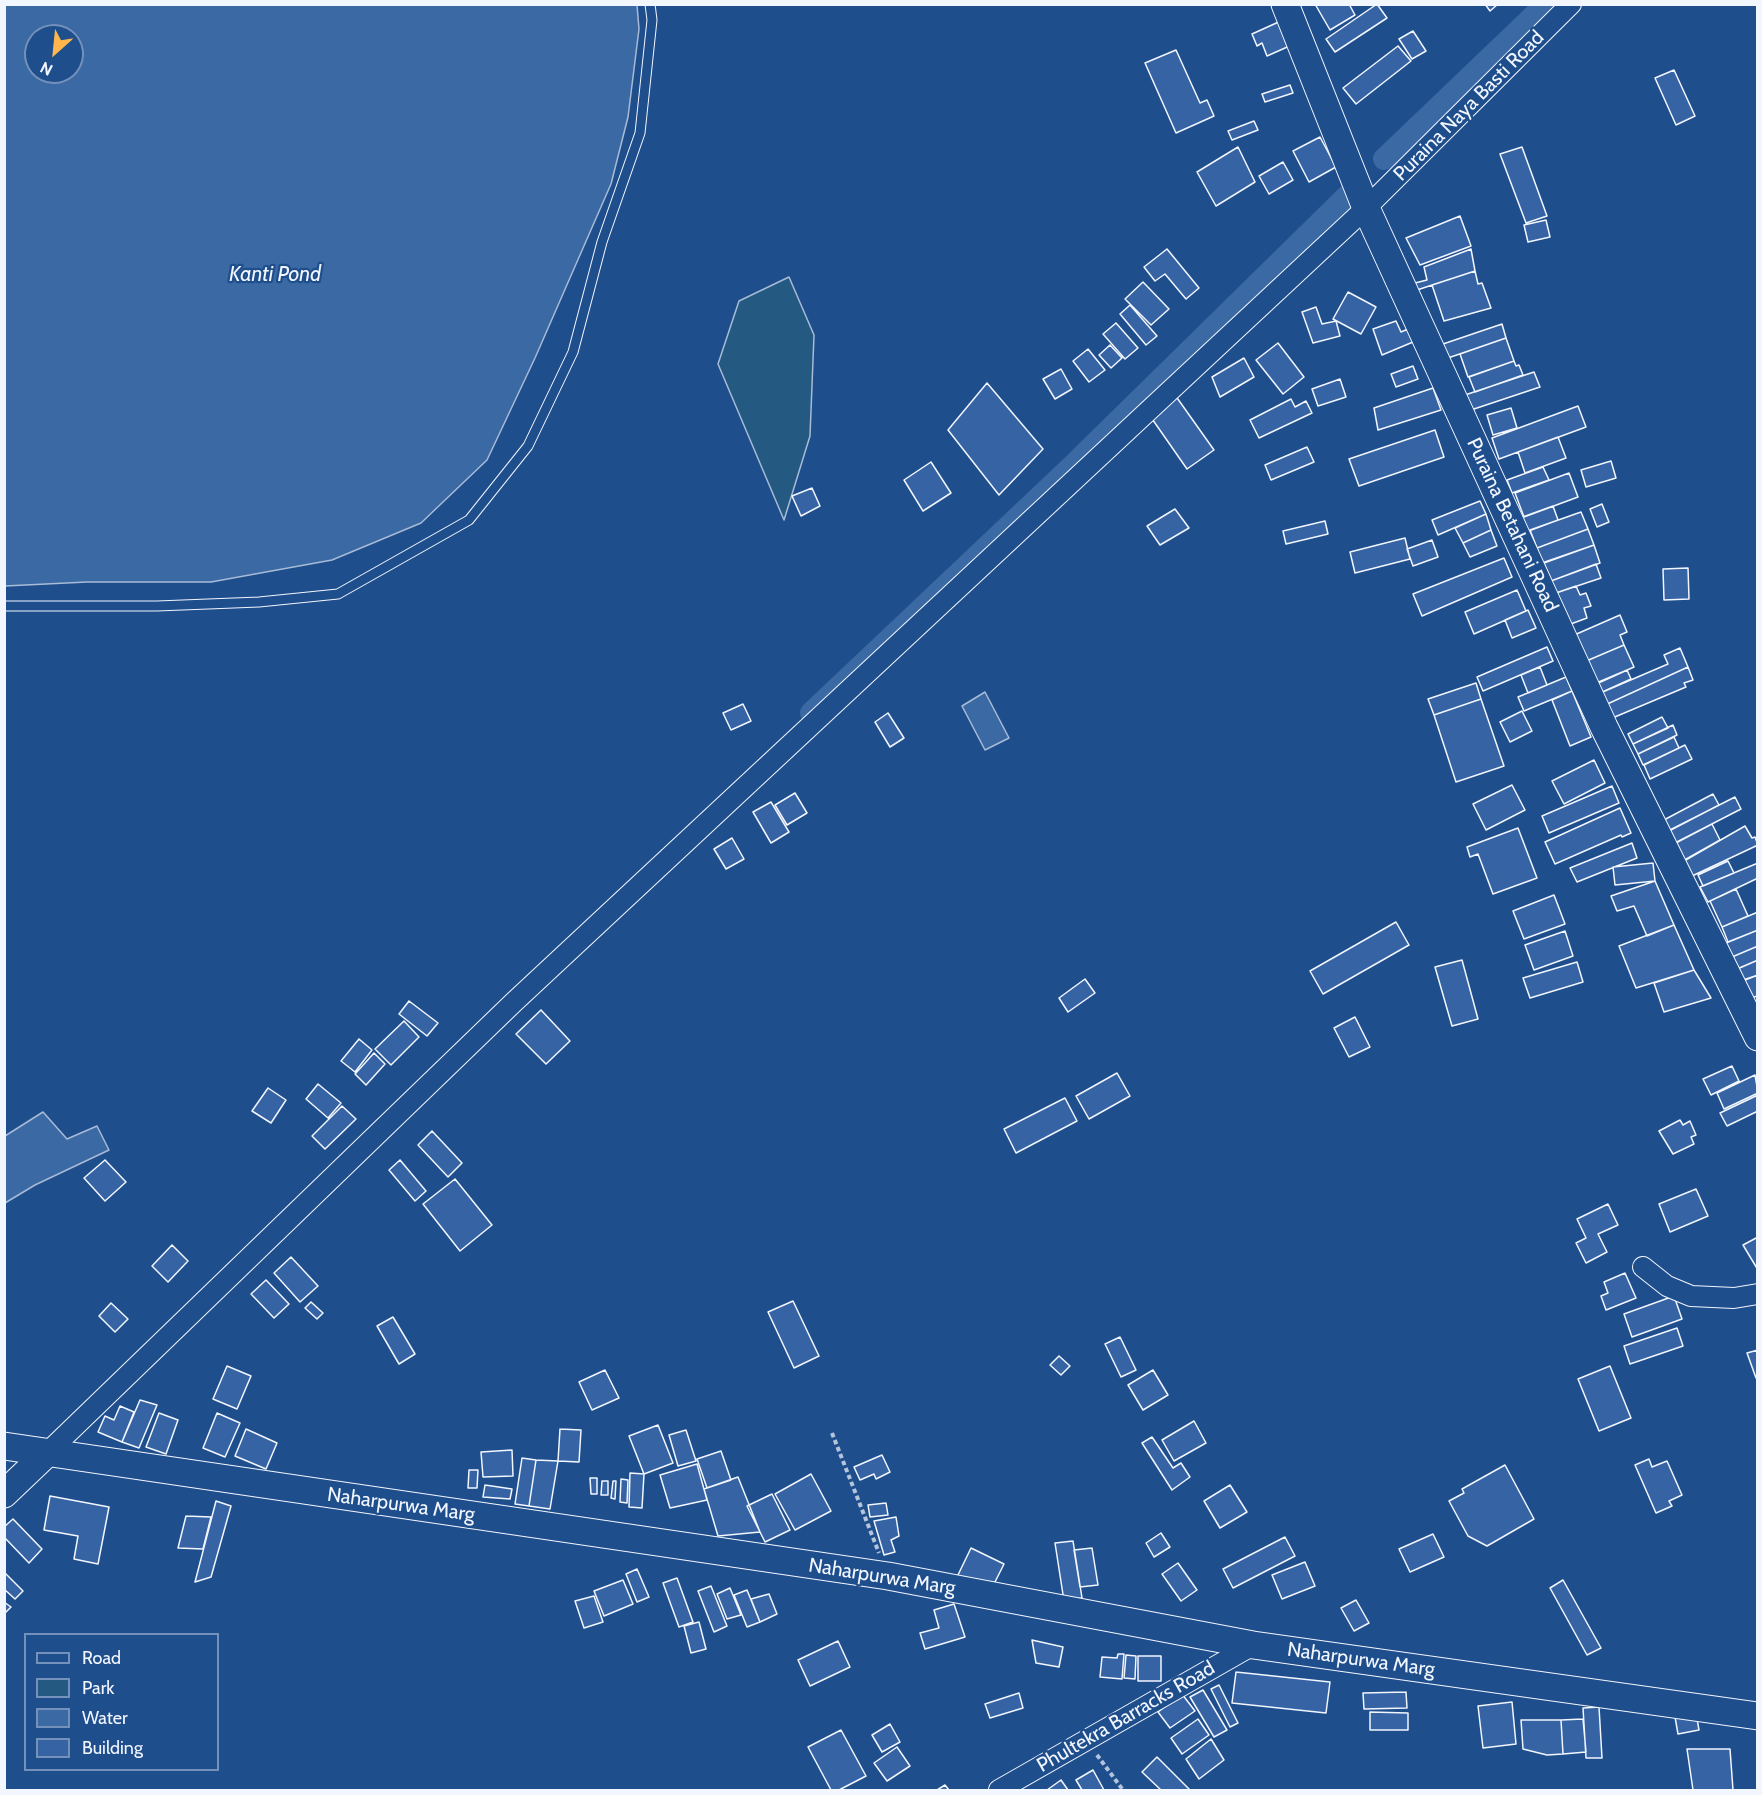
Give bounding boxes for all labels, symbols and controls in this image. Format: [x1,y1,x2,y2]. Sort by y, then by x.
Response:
north arrow [24,24,84,84]
street label: Puraina Naya Basti Road [1389,26,1549,186]
text: N [37,58,56,80]
water label: Kanti Pond [229,262,321,288]
street label: Puraina Betahani Road [1461,434,1563,616]
street label: Naharpurwa Marg [326,1483,476,1527]
street label: Naharpurwa Marg [807,1554,957,1600]
legend [24,1633,219,1771]
street label: Naharpurwa Marg [1286,1638,1436,1682]
text: Road [82,1647,121,1669]
street label: Phultekra Barracks Road [1033,1656,1219,1778]
text: Park [82,1677,114,1699]
text: Water [82,1707,128,1729]
text: Building [82,1737,143,1759]

